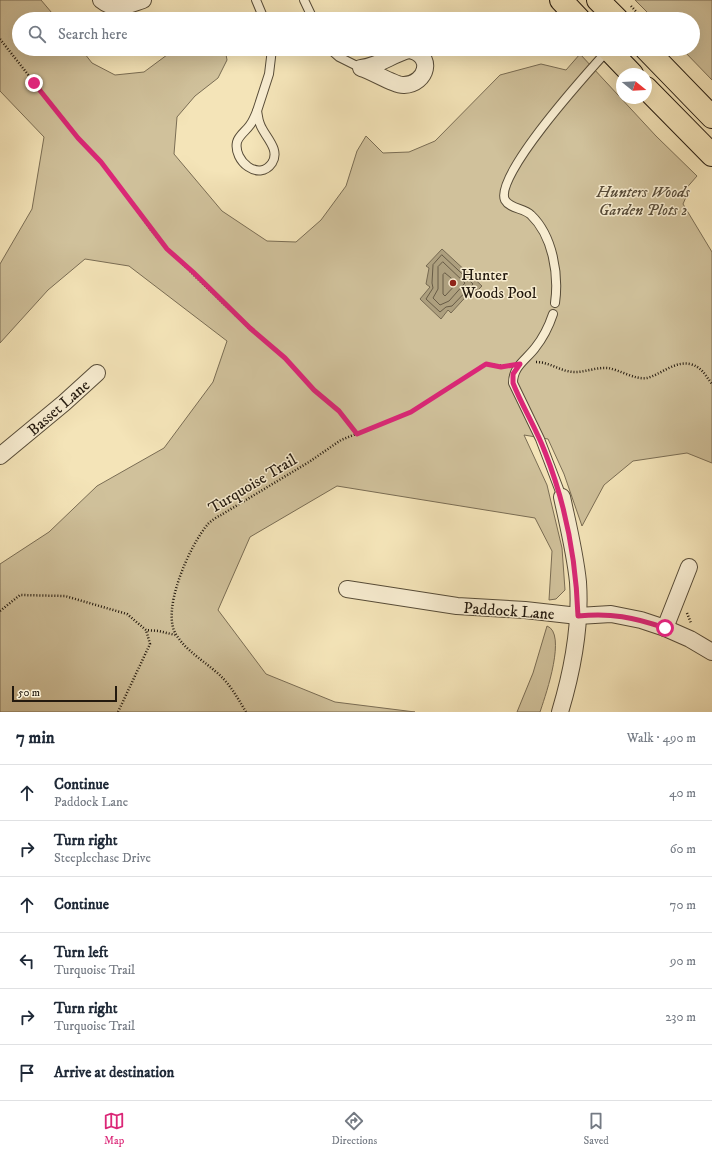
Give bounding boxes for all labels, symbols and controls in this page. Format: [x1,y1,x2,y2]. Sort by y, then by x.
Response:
search box [12,12,700,56]
icon: search [26,23,48,45]
text: Search here [58,25,127,44]
north arrow [616,68,652,104]
route end [25,74,43,92]
park label: Hunters Woods Garden Plots 2 [595,182,691,220]
place label: Hunter Woods Pool [460,265,537,303]
marker: Hunter Woods Pool [448,278,458,288]
street label: Basset Lane [23,375,94,440]
street label: Turquoise Trail [205,450,301,518]
street label: Paddock Lane [463,598,556,624]
route start [656,619,674,637]
scale bar [12,684,117,703]
text: 50 m [18,686,40,700]
text: 7 min [16,727,55,749]
text: Walk · 490 m [627,730,696,746]
text: Continue [54,775,109,794]
icon: ahead [16,782,38,804]
text: 40 m [669,785,696,801]
text: Paddock Lane [54,794,128,810]
text: Turn right [54,831,117,850]
icon: right [16,838,38,860]
text: 60 m [670,841,696,857]
text: Steeplechase Drive [54,850,151,866]
icon: ahead [16,894,38,916]
text: Continue [54,895,109,914]
text: 70 m [670,897,696,913]
text: Turn left [54,943,108,962]
icon: left [16,950,38,972]
text: 90 m [670,953,696,969]
text: Turquoise Trail [54,962,135,978]
text: Turn right [54,999,117,1018]
icon: right [16,1006,38,1028]
text: 230 m [665,1009,696,1025]
text: Turquoise Trail [54,1018,135,1034]
icon: arrive [16,1062,38,1084]
text: Arrive at destination [54,1063,174,1082]
tab: Map [103,1110,125,1148]
tab: Directions [332,1110,377,1148]
tab: Saved [584,1110,609,1148]

